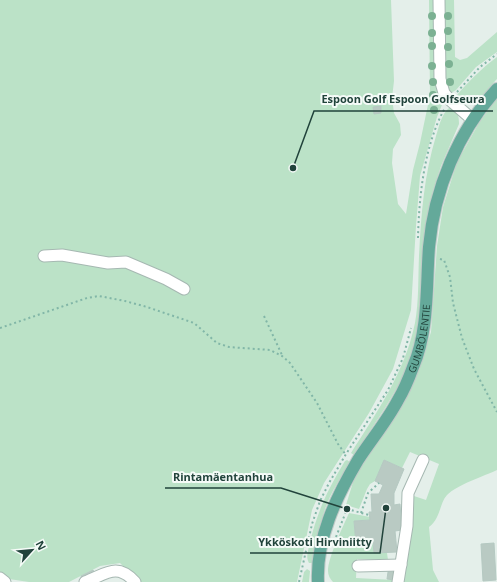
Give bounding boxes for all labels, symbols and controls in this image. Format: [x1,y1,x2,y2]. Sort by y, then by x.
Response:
callout: Espoon Golf Espoon Golfseura [314,88,493,111]
text: Espoon Golf Espoon Golfseura [321,91,485,106]
street label: GUMBÖLENTIE [404,304,433,375]
callout: Rintamäentanhua [165,465,281,488]
text: Rintamäentanhua [173,469,273,484]
north arrow [12,530,52,570]
callout: Ykköskoti Hirviniitty [250,530,380,553]
text: Ykköskoti Hirviniitty [258,534,373,549]
text: N [33,538,50,553]

